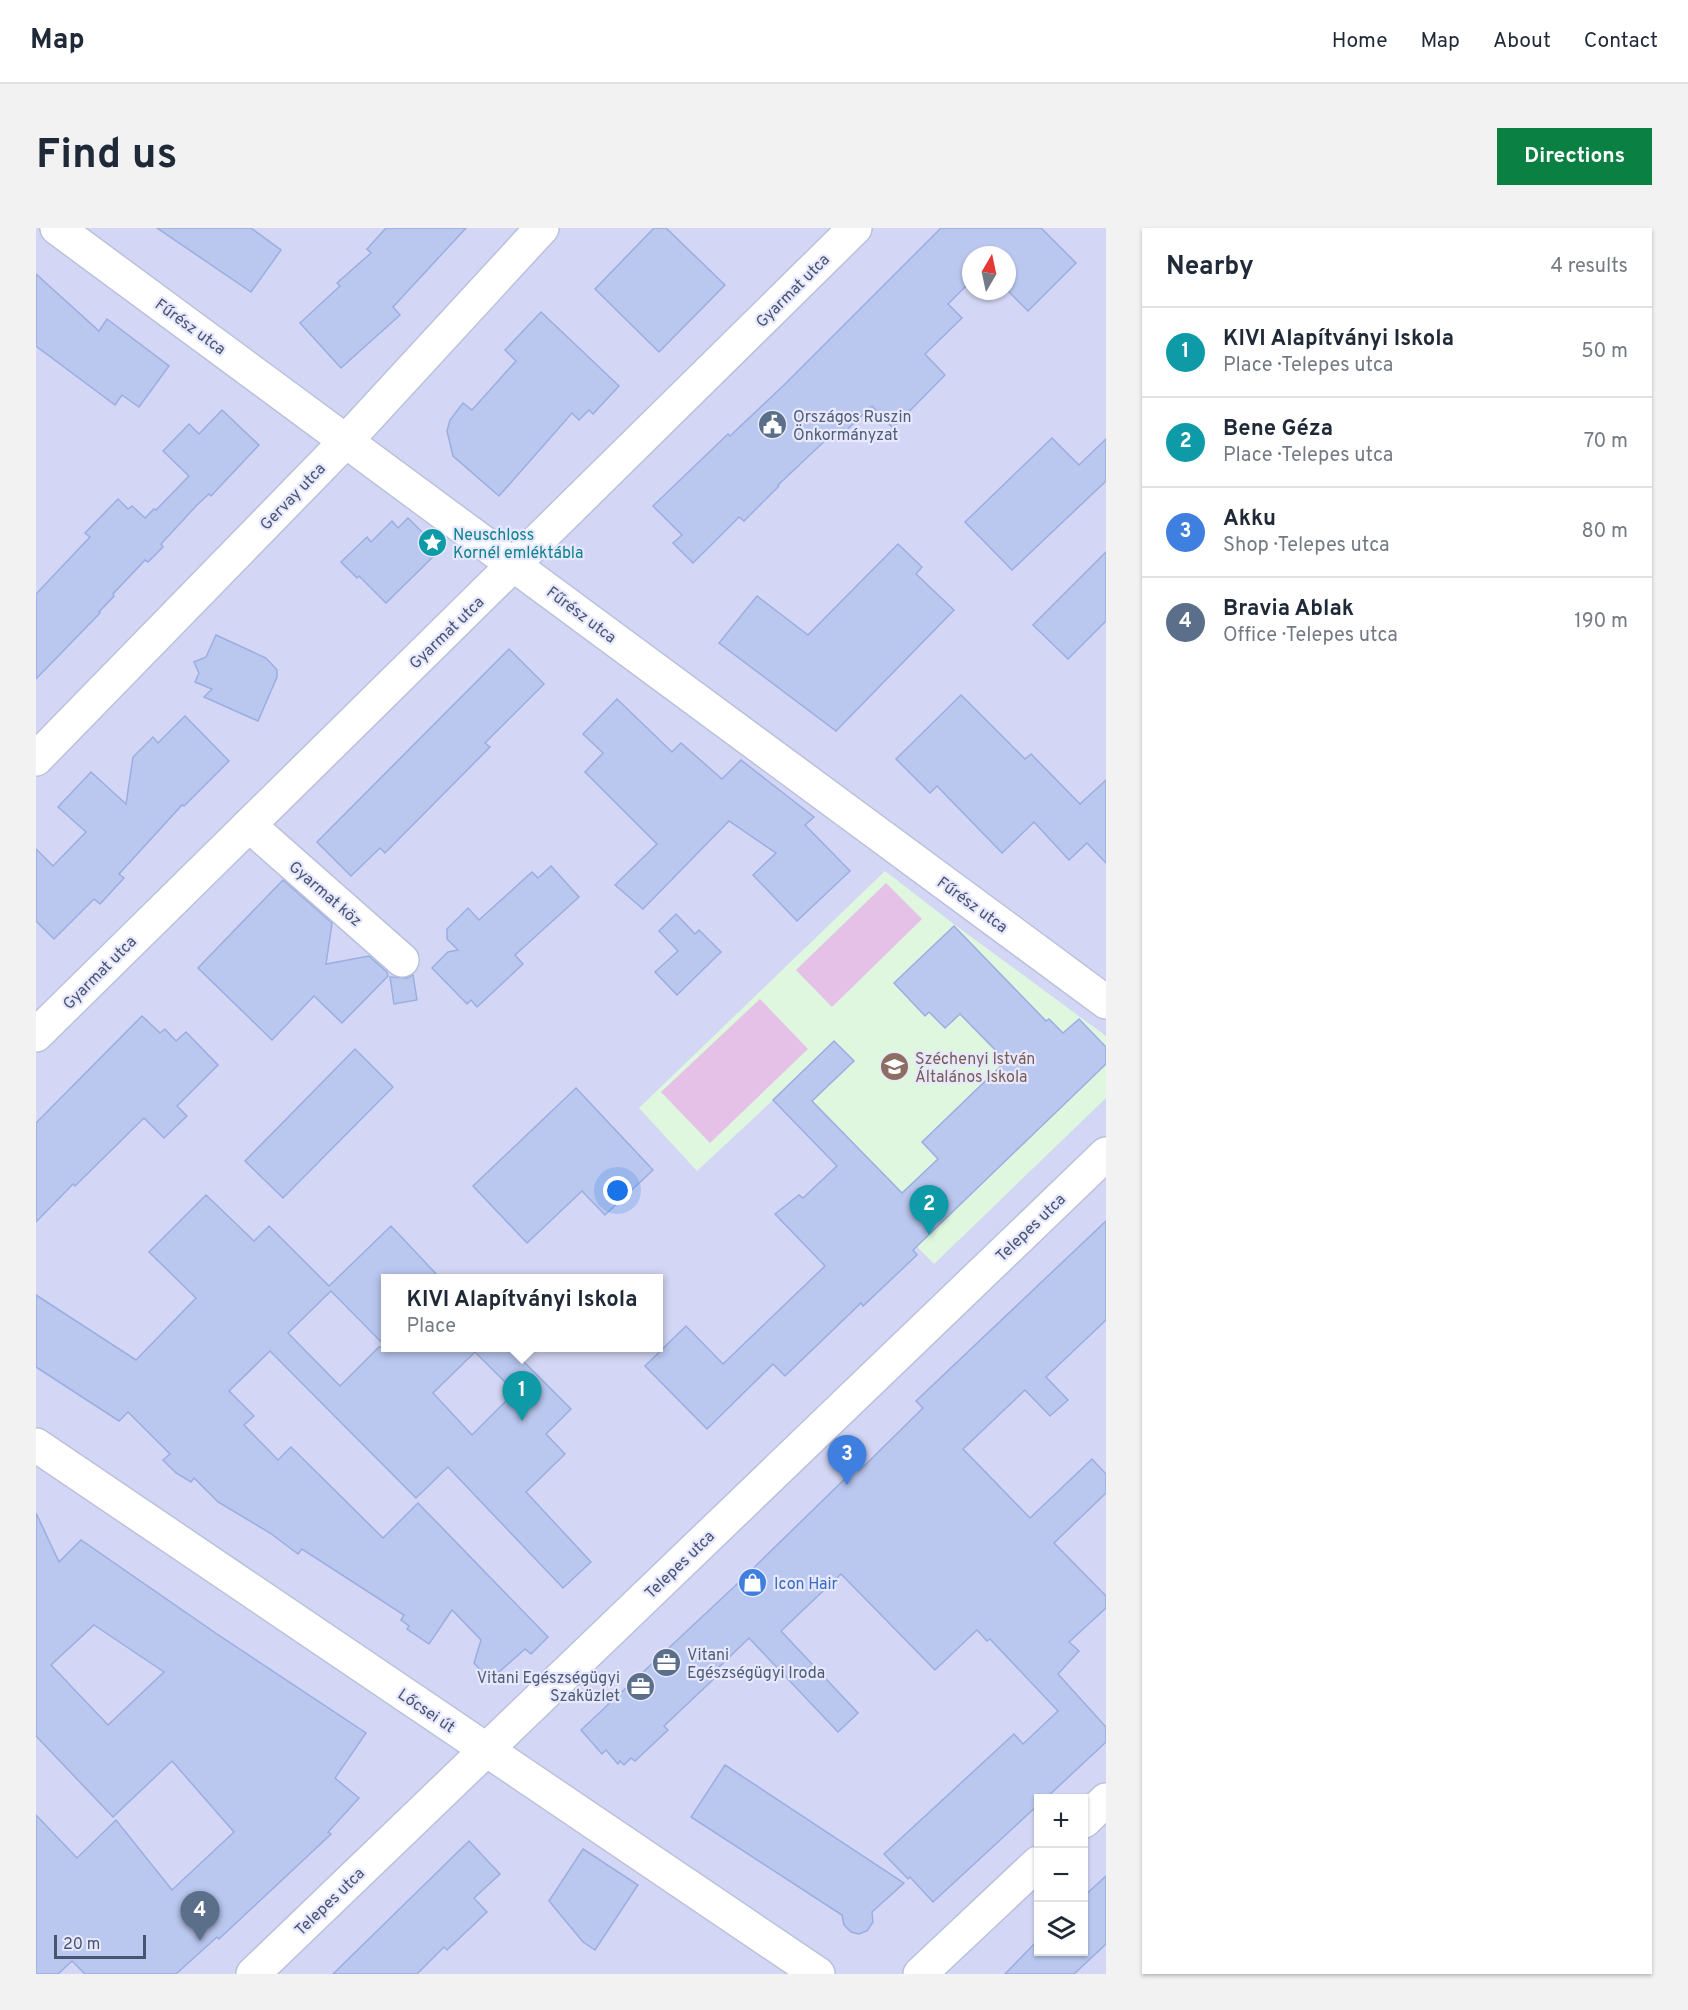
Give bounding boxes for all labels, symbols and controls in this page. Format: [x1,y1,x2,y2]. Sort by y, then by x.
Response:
text: Map [30,23,85,59]
text: Home [1332,28,1388,55]
text: Map [1421,28,1460,55]
text: About [1493,28,1551,55]
text: Contact [1584,28,1658,55]
button: Directions [1497,128,1652,185]
text: Find us [36,130,177,183]
north arrow [962,246,1016,300]
street label: Gyarmat utca [752,250,835,333]
text: Nearby [1166,251,1254,284]
text: 4 results [1551,254,1628,280]
street label: Fűrész utca [151,295,229,360]
text: KIVI Alapítványi Iskola [1223,326,1454,353]
text: 1 [1182,339,1190,365]
text: 50 m [1581,339,1628,365]
text: Place · Telepes utca [1223,353,1393,379]
place label: Országos Ruszin Önkormányzat [793,408,912,446]
public building icon: Országos Ruszin Önkormányzat [756,409,788,441]
text: Bene Géza [1223,416,1333,443]
text: 2 [1179,429,1192,455]
text: 70 m [1584,429,1628,455]
text: Place · Telepes utca [1223,443,1393,469]
street label: Gervay utca [256,460,330,535]
text: Akku [1223,506,1276,533]
text: 3 [1180,519,1192,545]
text: 80 m [1582,519,1628,545]
place label: Neuschloss Kornél emléktábla [453,526,583,564]
place icon: Neuschloss Kornél emléktábla [416,527,448,559]
text: Shop · Telepes utca [1223,533,1390,559]
street label: Fűrész utca [542,583,620,648]
street label: Gyarmat utca [406,593,489,674]
text: Bravia Ablak [1223,596,1354,623]
text: 4 [1179,609,1192,635]
text: 190 m [1574,609,1628,635]
text: Office · Telepes utca [1223,623,1398,649]
street label: Gyarmat köz [284,857,365,932]
street label: Fűrész utca [933,873,1011,938]
street label: Gyarmat utca [59,932,142,1015]
place label: Széchenyi István Általános Iskola [915,1050,1035,1088]
school or university icon: Széchenyi István Általános Iskola [878,1051,910,1083]
your location [603,1176,632,1205]
pin: 2 [910,1186,948,1235]
street label: Telepes utca [992,1190,1071,1267]
popup [381,1274,663,1352]
text: KIVI Alapítványi Iskola [407,1287,637,1314]
text: Place [407,1314,456,1340]
pin: 1 [502,1372,542,1421]
pin: 3 [828,1436,866,1485]
street label: Telepes utca [641,1527,720,1604]
shop icon: Icon Hair [737,1567,769,1599]
place label: Icon Hair [774,1575,838,1595]
place label: Vitani Egészségügyi Iroda [687,1646,825,1684]
office icon: Vitani Egészségügyi Iroda [650,1647,682,1679]
place label: Vitani Egészségügyi Szaküzlet [477,1669,620,1707]
office icon: Vitani Egészségügyi Szaküzlet [625,1670,657,1702]
street label: Lőcsei út [393,1685,458,1738]
map controls [1034,1794,1088,1956]
button: + [1034,1794,1088,1848]
button: − [1034,1848,1088,1902]
street label: Telepes utca [291,1864,370,1941]
pin: 4 [180,1892,220,1941]
button: layers [1034,1902,1088,1956]
scale bar [54,1932,146,1960]
text: 20 m [63,1935,100,1955]

